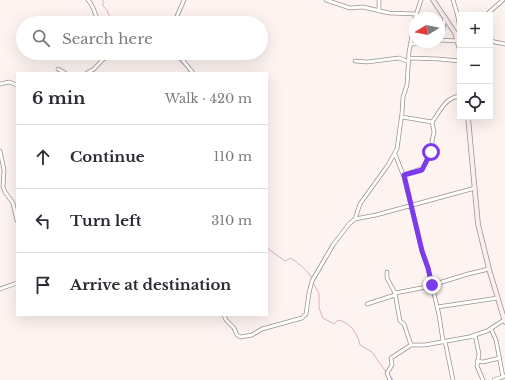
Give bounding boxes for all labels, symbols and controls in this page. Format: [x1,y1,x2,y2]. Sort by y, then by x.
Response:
north arrow [409,12,445,48]
map controls [457,12,493,120]
button: + [457,12,493,48]
search box [16,16,268,60]
icon: search [30,27,52,49]
text: Search here [62,29,153,48]
button: − [457,48,493,84]
button: locate [457,84,493,120]
text: 6 min [32,88,85,109]
text: Walk · 420 m [165,90,252,107]
route start [422,143,440,161]
icon: ahead [32,146,54,168]
text: Continue [70,147,145,166]
text: 110 m [213,148,252,165]
icon: left [32,210,54,232]
text: Turn left [70,211,141,230]
text: 310 m [211,212,252,229]
icon: arrive [32,274,54,296]
text: Arrive at destination [70,275,231,294]
route end [423,276,441,294]

